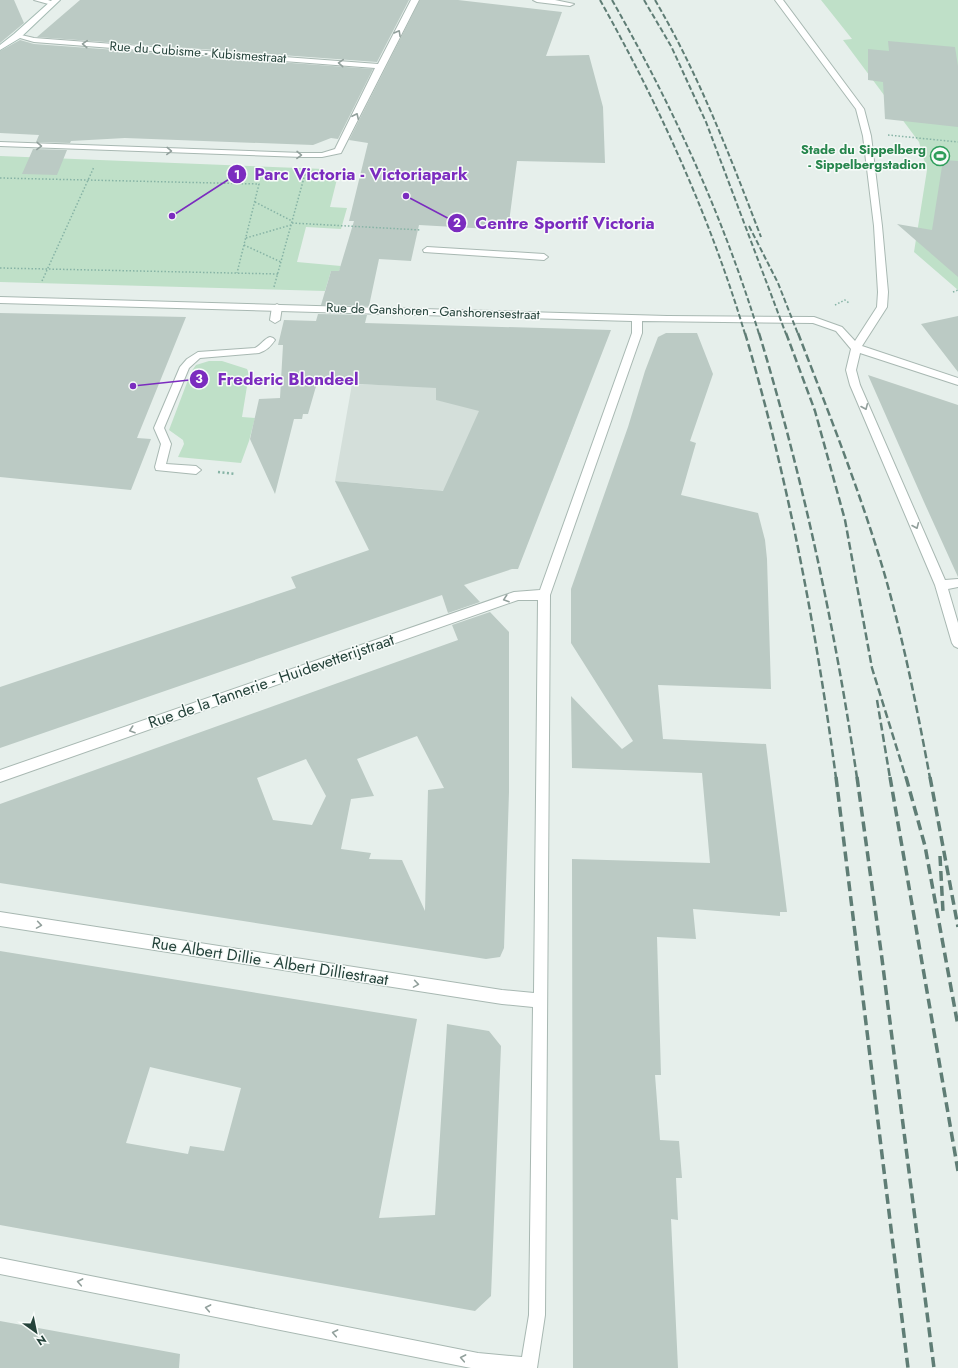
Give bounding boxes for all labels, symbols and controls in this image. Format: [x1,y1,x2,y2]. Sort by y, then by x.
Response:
one-way arrow [393,30,400,37]
street label: Rue du Cubisme - Kubismestraat [109,36,288,68]
one-way arrow [82,39,88,48]
one-way arrow [338,59,344,68]
one-way arrow [351,113,359,121]
place label: Stade du Sippelberg - Sippelbergstadion [801,140,926,174]
one-way arrow [36,142,42,150]
sports icon: Stade du Sippelberg - Sippelbergstadion [929,145,951,167]
one-way arrow [166,147,172,155]
one-way arrow [296,151,302,159]
callout: Parc Victoria - Victoriapark [227,160,476,189]
text: Parc Victoria - Victoriapark [254,162,468,186]
text: 1 [234,166,240,184]
callout: Centre Sportif Victoria [447,208,662,237]
text: Centre Sportif Victoria [475,211,655,235]
text: 2 [453,214,461,232]
street label: Rue de Ganshoren - Ganshorensestraat [326,298,541,324]
callout: Frederic Blondeel [189,364,367,393]
text: Frederic Blondeel [217,367,359,391]
text: 3 [195,370,203,388]
one-way arrow [860,403,868,410]
one-way arrow [911,522,919,530]
one-way arrow [502,594,509,603]
street label: Rue de la Tannerie - Huidevetterijstraat [145,628,397,734]
one-way arrow [128,725,135,733]
one-way arrow [35,920,42,929]
street label: Rue Albert Dillie - Albert Dilliestraat [150,931,390,991]
one-way arrow [413,979,419,988]
one-way arrow [77,1279,83,1287]
one-way arrow [204,1304,211,1312]
north arrow [16,1312,56,1352]
one-way arrow [332,1329,338,1338]
text: N [33,1331,49,1349]
one-way arrow [459,1355,466,1363]

